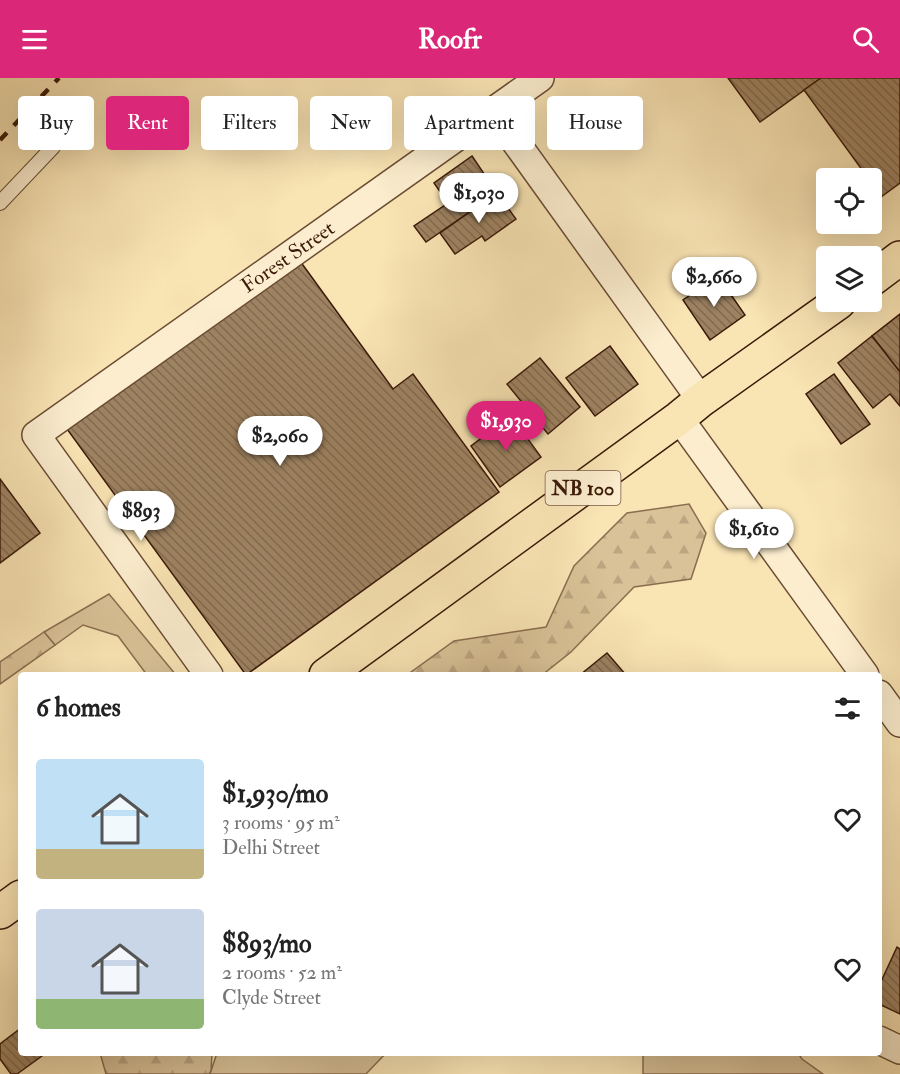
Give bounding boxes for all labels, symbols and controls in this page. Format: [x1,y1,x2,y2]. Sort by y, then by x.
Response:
icon: menu [18,23,51,56]
text: Roofr [418,23,482,56]
icon: search [849,23,882,56]
chip: Buy [18,96,94,150]
chip: Rent [106,96,189,150]
chip: Filters [201,96,298,150]
chip: New [310,96,392,150]
chip: Apartment [404,96,535,150]
chip: House [547,96,643,150]
map controls [816,168,882,312]
button: locate [816,168,882,234]
pin: $1,030 [430,173,528,224]
text: $1,030 [453,180,505,205]
street label: Forest Street [236,215,340,299]
button: layers [816,246,882,312]
pin: $2,660 [665,257,763,308]
text: $2,660 [686,264,742,289]
pin: $1,930 [457,401,555,452]
text: $1,930 [480,408,532,433]
pin: $2,060 [231,416,329,467]
text: $2,060 [252,423,308,448]
road number: NB 100 [546,471,620,505]
pin: $893 [105,491,177,542]
text: $893 [122,498,160,523]
pin: $1,610 [705,509,803,560]
text: $1,610 [729,516,779,541]
text: 6 homes [36,692,121,724]
icon: filters [831,692,864,725]
text: $1,930/mo [222,778,328,810]
icon: home [84,783,156,855]
icon: heart [831,803,864,836]
text: 3 rooms · 95 m² [222,810,340,835]
text: Delhi Street [222,835,320,860]
text: $893/mo [222,928,312,960]
icon: home [84,933,156,1005]
icon: heart [831,953,864,986]
text: 2 rooms · 52 m² [222,960,342,985]
text: Clyde Street [222,985,321,1010]

